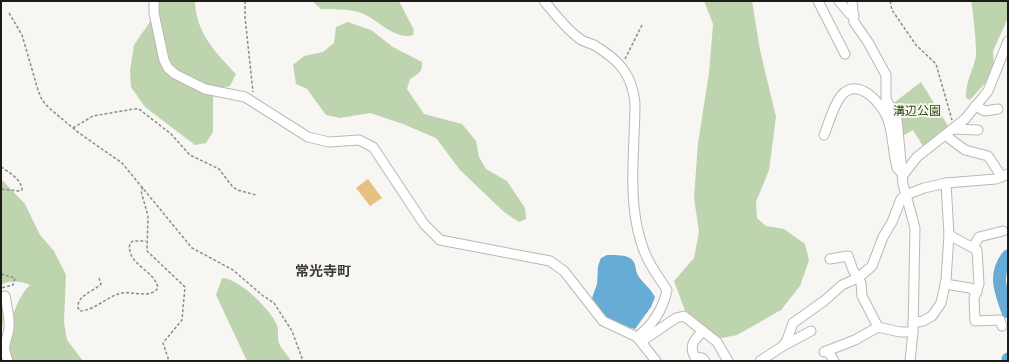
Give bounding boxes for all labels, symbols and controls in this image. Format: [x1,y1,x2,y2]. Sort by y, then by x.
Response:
park label: 溝辺公園 [893,104,941,118]
district label: 常光寺町 [295,263,351,279]

